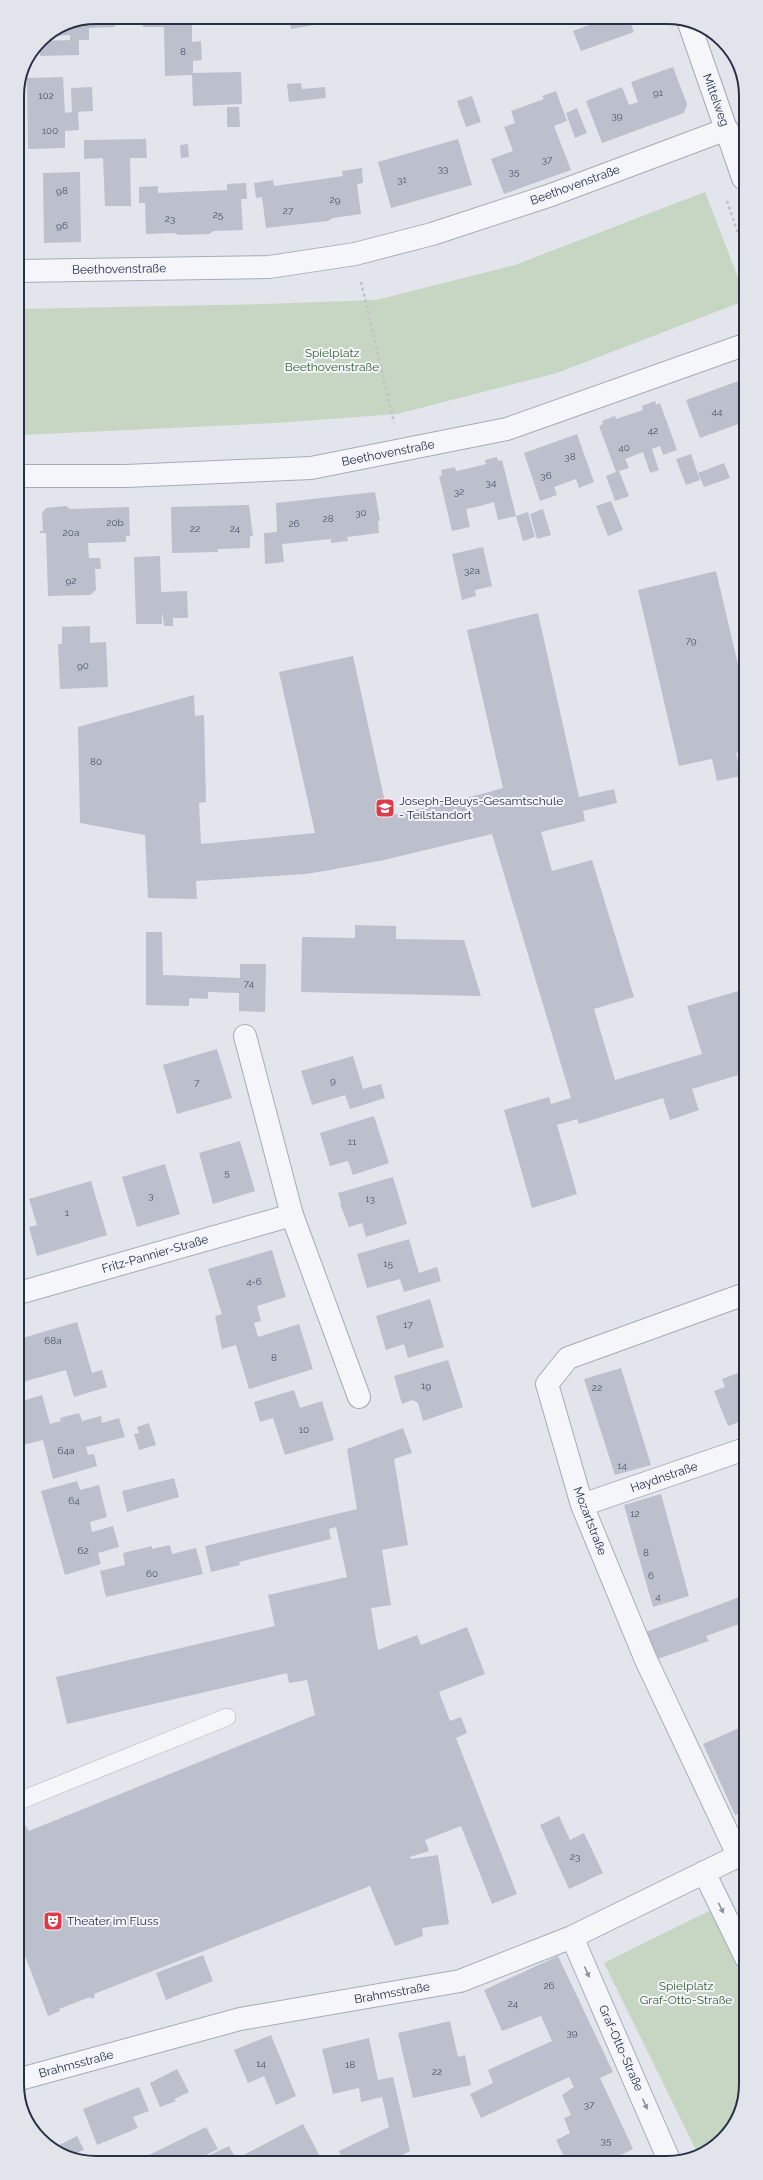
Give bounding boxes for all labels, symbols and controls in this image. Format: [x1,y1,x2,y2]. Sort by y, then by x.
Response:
house number: 8 [180,46,186,57]
street label: Mittelweg [700,72,732,128]
house number: 91 [653,87,664,98]
house number: 102 [38,90,54,101]
house number: 39 [611,110,623,121]
house number: 100 [42,125,58,136]
house number: 37 [542,154,553,165]
street label: Beethovenstraße [528,162,622,208]
house number: 33 [438,163,448,174]
house number: 35 [509,166,520,177]
house number: 31 [397,174,408,185]
house number: 98 [56,185,68,196]
house number: 29 [329,194,341,205]
house number: 27 [283,205,294,216]
house number: 25 [213,209,224,220]
house number: 23 [165,213,175,224]
house number: 96 [56,220,68,231]
street label: Beethovenstraße [72,261,166,277]
park label: Spielplatz Beethovenstraße [285,346,379,374]
house number: 44 [712,406,723,417]
house number: 42 [648,425,658,436]
street label: Beethovenstraße [340,437,436,469]
house number: 40 [618,442,630,453]
house number: 38 [564,451,576,462]
house number: 36 [540,470,552,481]
house number: 34 [486,477,497,488]
house number: 32 [454,486,464,497]
house number: 30 [355,507,367,518]
house number: 28 [322,513,334,524]
house number: 20b [106,517,124,528]
house number: 26 [288,518,300,529]
house number: 22 [190,523,200,534]
house number: 24 [230,523,241,534]
house number: 20a [63,527,79,538]
house number: 32a [464,565,480,576]
house number: 92 [65,575,77,586]
house number: 79 [685,635,697,646]
house number: 90 [77,660,89,671]
house number: 80 [90,756,102,767]
place label: Joseph-Beuys-Gesamtschule - Teilstandort [399,794,563,822]
school or university icon: Joseph-Beuys-Gesamtschule - Teilstandort [374,797,396,819]
house number: 74 [244,978,255,989]
house number: 9 [330,1075,336,1086]
house number: 7 [194,1077,200,1088]
house number: 11 [348,1136,357,1147]
house number: 5 [224,1167,230,1178]
house number: 3 [148,1190,154,1201]
house number: 13 [365,1193,375,1204]
house number: 1 [65,1207,70,1218]
street label: Fritz-Pannier-Straße [100,1232,210,1276]
house number: 15 [383,1258,393,1269]
house number: 4-6 [246,1276,262,1287]
house number: 17 [403,1319,413,1330]
house number: 68a [44,1335,62,1346]
house number: 8 [271,1352,277,1363]
house number: 19 [421,1380,431,1391]
house number: 22 [592,1382,602,1393]
house number: 10 [299,1424,309,1435]
house number: 64a [58,1445,74,1456]
street label: Haydnstraße [629,1459,699,1495]
house number: 14 [617,1460,627,1471]
street label: Mozartstraße [571,1485,609,1557]
house number: 64 [68,1495,80,1506]
house number: 12 [630,1508,640,1519]
house number: 62 [77,1545,89,1556]
house number: 8 [643,1547,649,1558]
house number: 60 [146,1568,158,1579]
house number: 6 [648,1570,654,1581]
house number: 4 [655,1591,661,1602]
house number: 23 [570,1851,580,1862]
one-way arrow [718,1902,724,1913]
theatre icon: Theater im Fluss [42,1910,64,1932]
place label: Theater im Fluss [67,1914,159,1928]
one-way arrow [585,1967,591,1979]
street label: Brahmsstraße [353,1979,431,2007]
park label: Spielplatz Graf-Otto-Straße [640,1979,732,2007]
house number: 26 [543,1980,555,1991]
house number: 24 [508,1998,519,2009]
street label: Graf-Otto-Straße [596,2003,646,2093]
house number: 39 [566,2027,578,2038]
street label: Brahmsstraße [37,2047,115,2081]
house number: 14 [256,2058,266,2069]
house number: 18 [345,2059,355,2070]
house number: 22 [432,2066,442,2077]
house number: 37 [584,2099,595,2110]
one-way arrow [642,2099,648,2110]
house number: 35 [601,2135,612,2146]

